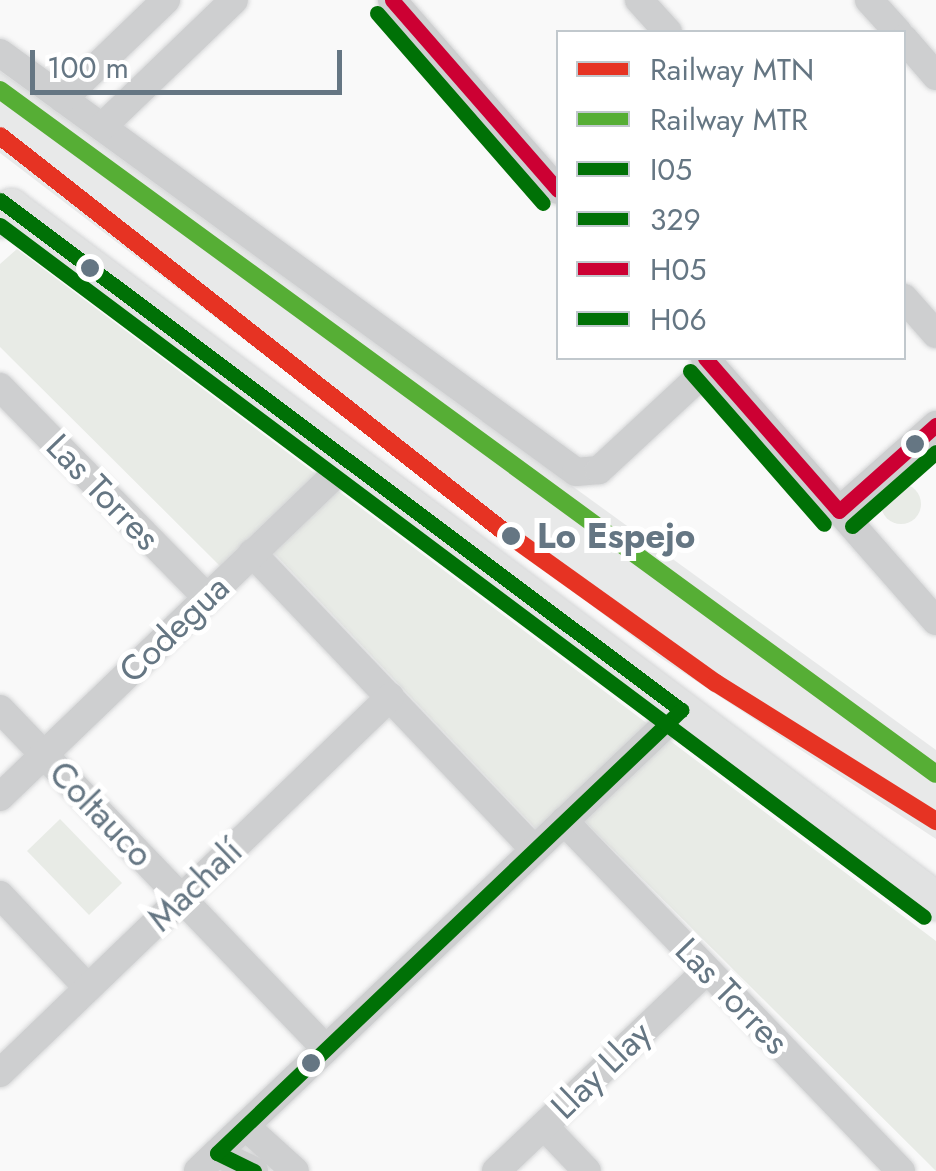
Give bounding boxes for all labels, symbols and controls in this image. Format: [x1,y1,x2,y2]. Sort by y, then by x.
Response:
scale bar [35,30,348,92]
legend [556,30,906,360]
text: 100 m [47,46,129,89]
text: Railway MTN [650,48,814,91]
text: Railway MTR [650,98,808,141]
text: I05 [650,148,692,191]
text: 329 [650,198,701,241]
text: H05 [650,248,706,291]
unlabelled marker [80,258,100,278]
text: H06 [650,298,707,341]
street label: Las Torres [38,425,168,559]
unlabelled marker [905,434,925,454]
place label: Lo Espejo [537,515,696,557]
marker: Lo Espejo [494,519,528,553]
street label: Codegua [110,567,238,691]
street label: Coltauco [41,752,161,876]
street label: Machalí [139,830,251,940]
street label: Las Torres [667,929,797,1063]
street label: Llay Llay [542,1012,660,1128]
unlabelled marker [301,1053,321,1073]

